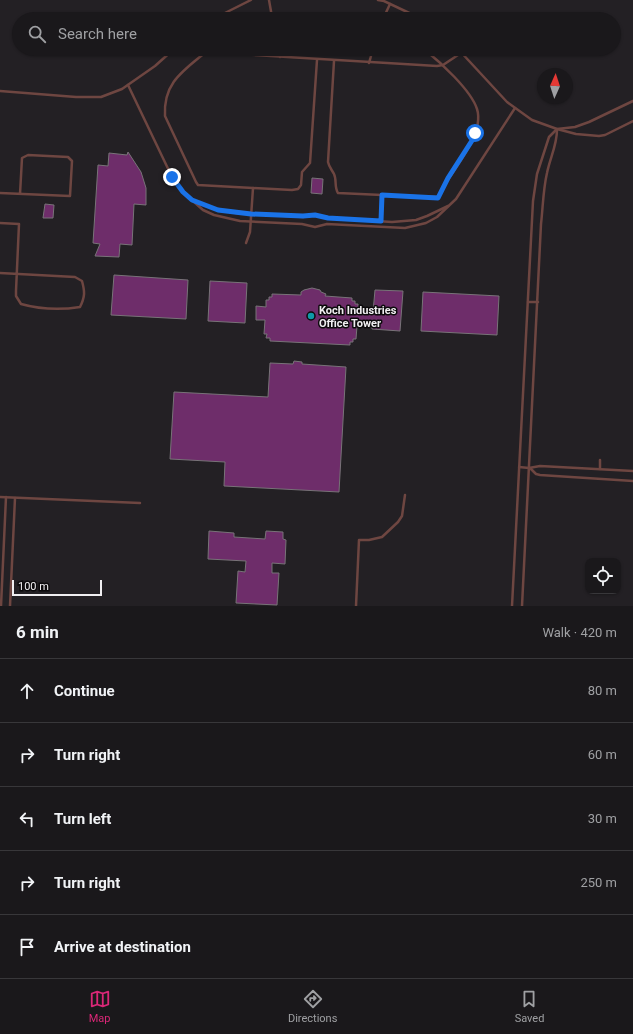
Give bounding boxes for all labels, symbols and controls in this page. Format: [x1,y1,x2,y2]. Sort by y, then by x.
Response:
search box [12,12,621,56]
icon: search [26,23,48,45]
text: Search here [58,25,137,43]
north arrow [537,68,573,104]
route start [466,124,484,142]
route end [163,168,181,186]
place label: Koch Industries Office Tower [319,304,397,330]
marker: Koch Industries Office Tower [306,311,316,321]
map controls [585,558,621,594]
button: locate [585,558,621,594]
scale bar [12,578,102,597]
text: 100 m [18,580,49,593]
text: 6 min [16,622,59,642]
text: Walk · 420 m [542,625,617,640]
icon: ahead [16,680,38,702]
text: Continue [54,682,115,700]
text: 80 m [588,683,617,698]
icon: right [16,744,38,766]
text: Turn right [54,746,120,764]
text: 60 m [588,747,617,762]
icon: left [16,808,38,830]
text: Turn left [54,810,111,828]
text: 30 m [588,811,617,826]
icon: right [16,872,38,894]
text: Turn right [54,874,120,892]
text: 250 m [580,875,617,890]
icon: arrive [16,936,38,958]
text: Arrive at destination [54,938,191,956]
tab: Map [89,988,111,1025]
tab: Directions [288,988,337,1025]
tab: Saved [515,988,544,1025]

